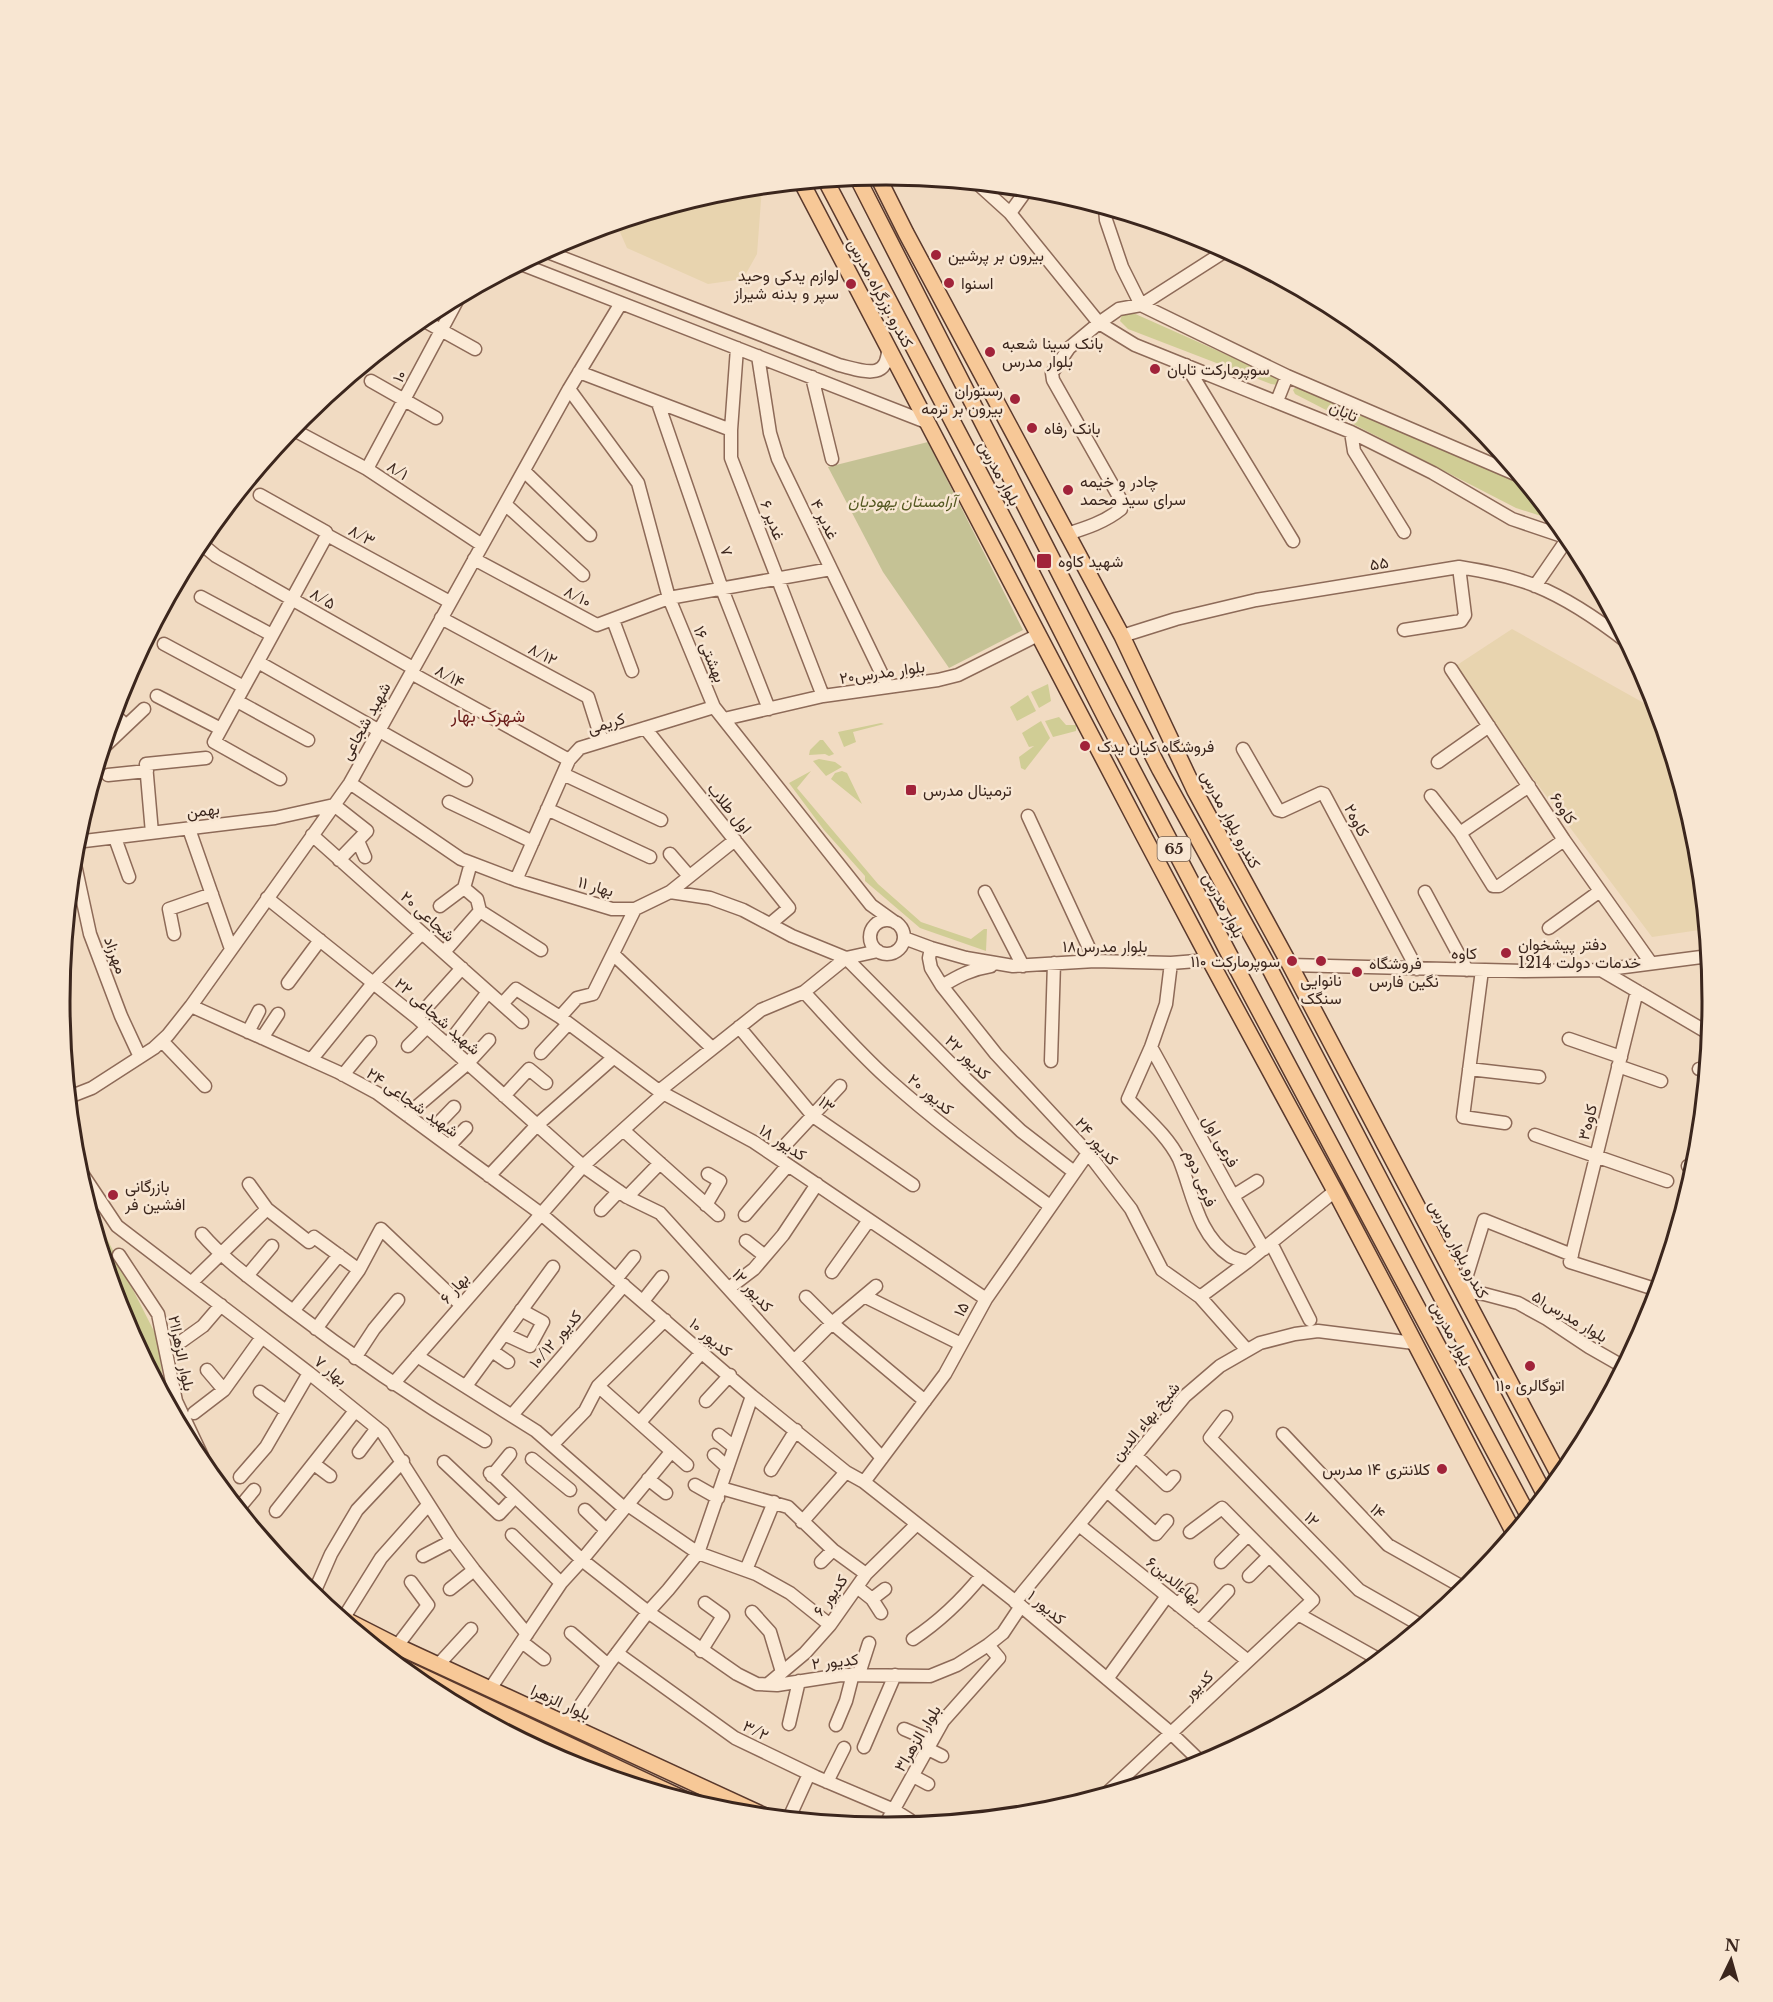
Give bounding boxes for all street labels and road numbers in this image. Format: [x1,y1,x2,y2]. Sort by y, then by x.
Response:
street label: کندرو بزرگراه مدرس [843,235,918,351]
street label: ۱۰ [388,366,410,386]
street label: تابان [1327,396,1361,426]
street label: بلوار مدرس [974,437,1025,509]
street label: ۸/۱ [384,456,412,484]
street label: غدیر ۴ [806,496,843,543]
street label: غدیر ۶ [755,497,790,543]
street label: ۸/۳ [345,520,379,550]
street label: ۷ [716,543,738,559]
street label: ۵۵ [1368,552,1390,574]
street label: ۸/۱۰ [561,581,595,611]
street label: ۸/۵ [307,583,339,613]
street label: ۱۶ بهشتی [689,623,730,686]
street label: ۸/۱۲ [525,638,561,670]
street label: بلوار مدرس۲۰ [838,656,926,689]
street label: ۸/۱۴ [432,660,468,692]
street label: شهید شجاعی [335,679,395,764]
street label: کریمی [585,708,627,739]
street label: کندرو بلوار مدرس [1196,766,1265,872]
street label: اول طلاب [703,779,757,838]
street label: کاوه۶ [1546,788,1582,828]
street label: بهمن [185,798,221,823]
street label: کاوه۲ [1339,800,1374,840]
road number: 65 [1158,837,1190,861]
street label: بلوار مدرس [1198,869,1249,941]
street label: بهار ۱۱ [576,871,616,902]
street label: شجاعی ۲۰ [396,886,459,946]
street label: مهرزاد [99,934,132,977]
street label: بلوار مدرس۱۸ [1063,936,1147,957]
street label: کاوه [1451,943,1477,964]
street label: شهید شجاعی ۲۲ [390,973,485,1059]
street label: کدیور ۲۲ [940,1031,995,1084]
street label: شهید شجاعی ۲۴ [362,1063,463,1142]
street label: کدیور ۲۰ [903,1069,958,1120]
street label: ۱۳ [815,1091,839,1117]
street label: کاوه۳ [1573,1102,1602,1142]
street label: فرعی اول [1198,1111,1243,1171]
street label: کدیور ۲۴ [1071,1113,1123,1170]
street label: کدیور ۱۸ [755,1119,811,1166]
street label: فرعی دوم [1180,1147,1221,1210]
street label: کندرو بلوار مدرس [1424,1196,1493,1302]
street label: کدیور ۱۲ [728,1264,778,1317]
street label: بهار ۶ [435,1268,474,1308]
street label: بلوار مدرس۵۱ [1528,1286,1612,1347]
street label: بلوار مدرس [1426,1297,1477,1369]
street label: ۱۵ [949,1298,973,1320]
street label: کدیور ۱۰/۱۲ [524,1306,586,1373]
street label: بلوار الزهرا۲۱ [163,1313,200,1393]
street label: کدیور ۱۰ [685,1313,737,1362]
street label: بهار ۷ [310,1351,351,1390]
street label: شیخ بهاء الدین [1106,1378,1185,1466]
street label: ۱۴ [1366,1499,1390,1523]
street label: ۱۲ [1300,1507,1324,1531]
street label: ۶بهاءالدين [1142,1552,1206,1609]
street label: کدیور ۶ [808,1570,853,1620]
street label: کدیور ۱ [1023,1585,1070,1629]
street label: ۲ کدیور [811,1649,860,1674]
street label: کدیور [1178,1666,1218,1705]
street label: بلوار الزهرا [527,1679,594,1725]
street label: بلوار الزهرا۳ [889,1701,946,1776]
street label: ۳/۲ [740,1715,772,1745]

